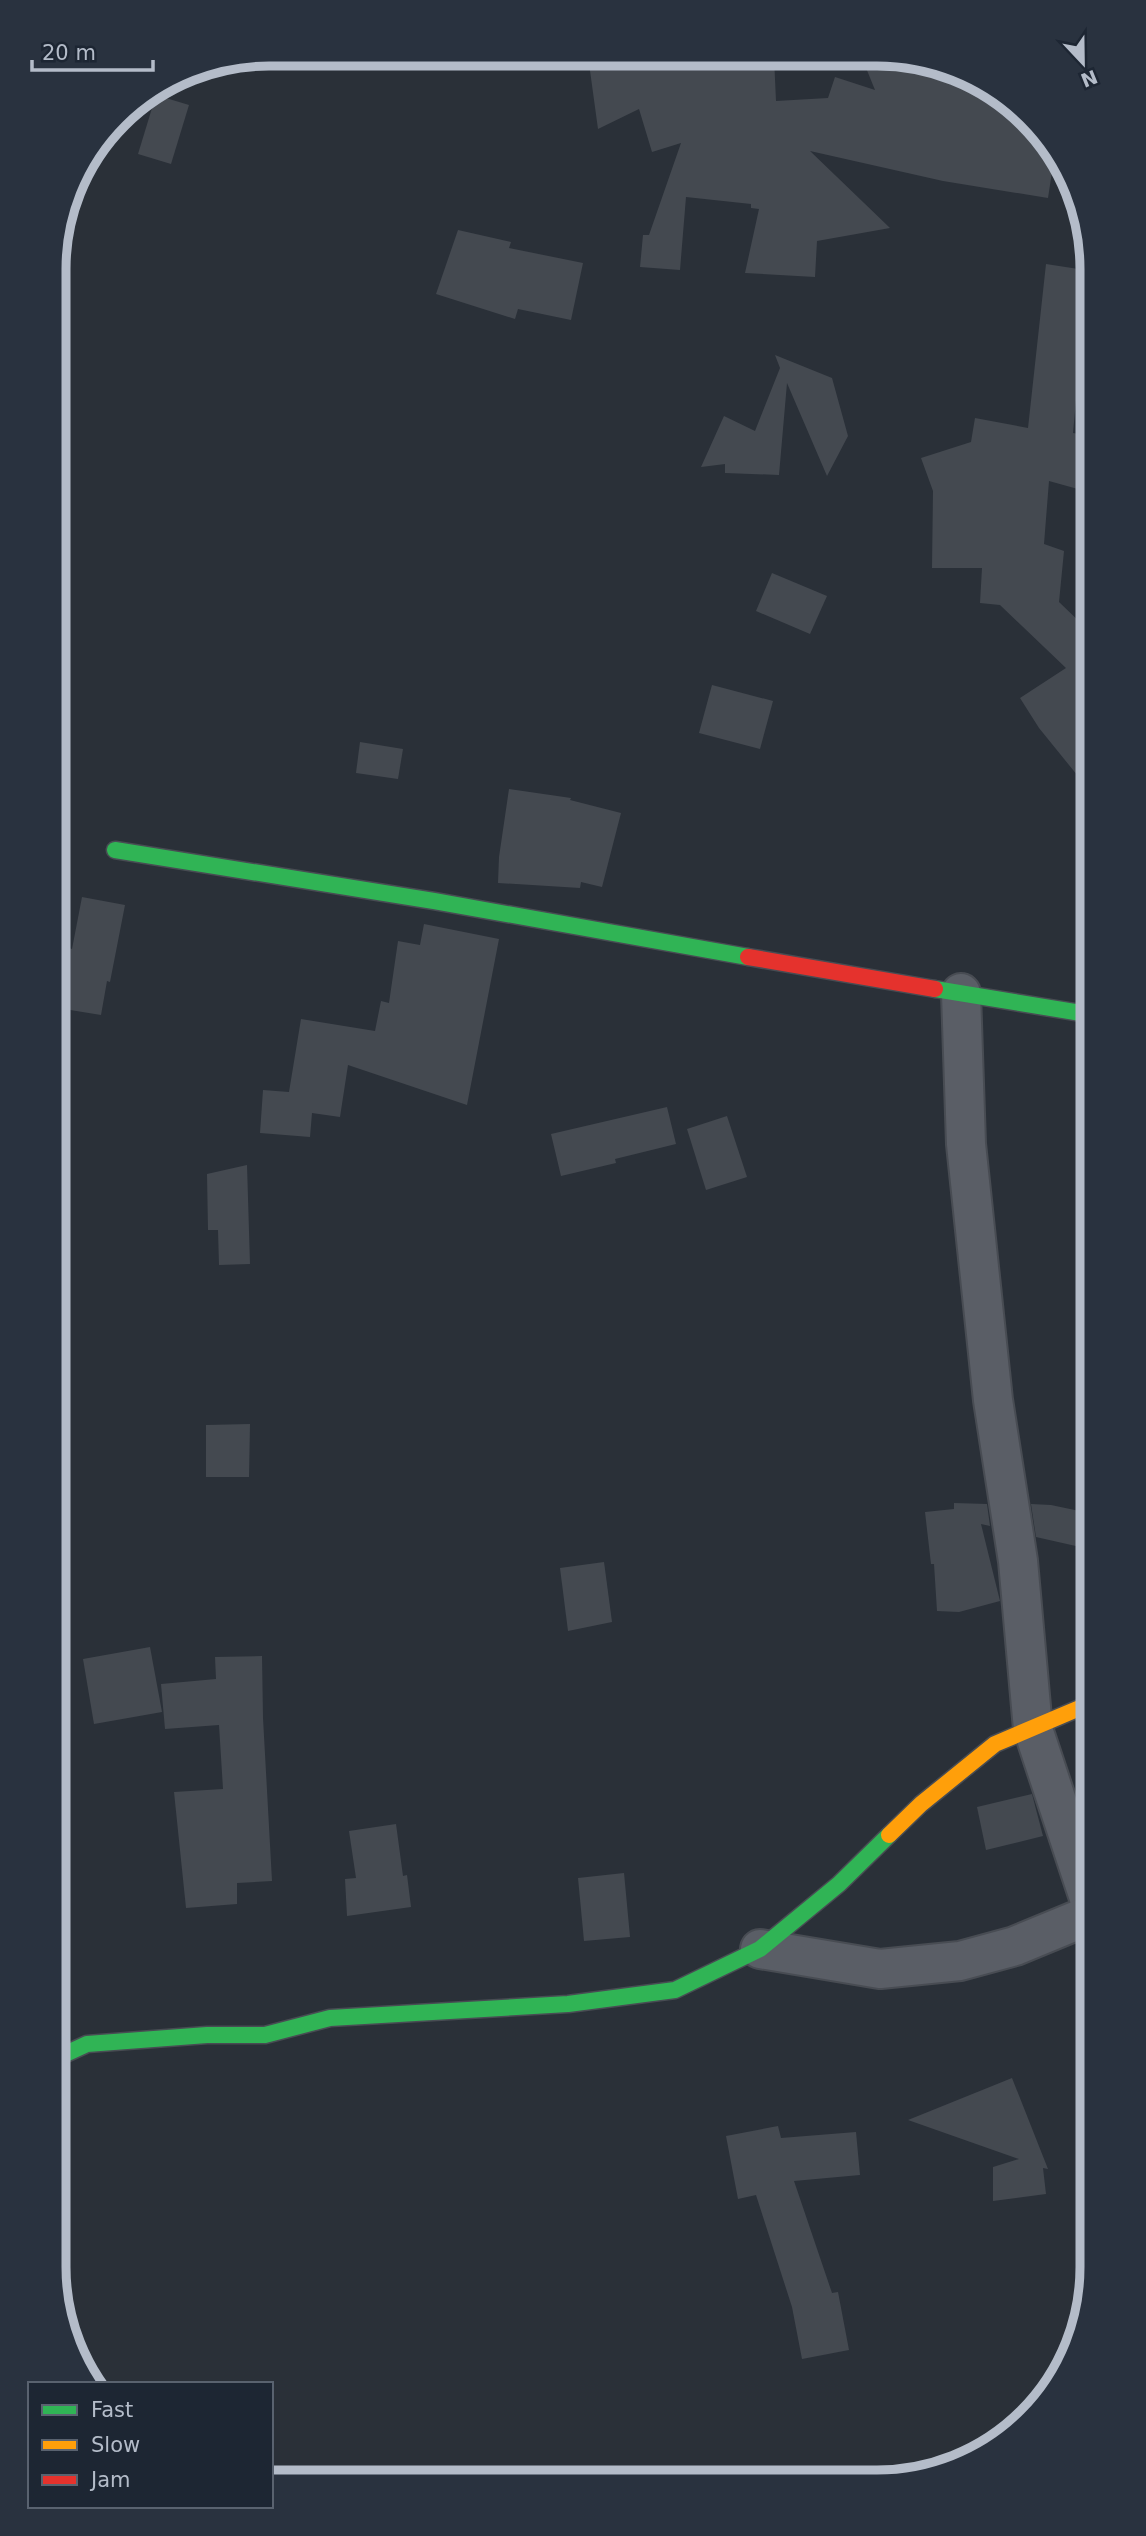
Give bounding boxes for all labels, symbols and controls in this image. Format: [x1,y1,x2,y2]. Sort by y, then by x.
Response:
scale bar [32,28,152,72]
north arrow [1048,28,1118,98]
text: 20 m [42,41,96,65]
text: N [1078,66,1101,92]
legend [28,2382,273,2508]
text: Fast [91,2398,133,2422]
text: Slow [91,2433,140,2457]
text: Jam [89,2468,131,2492]

